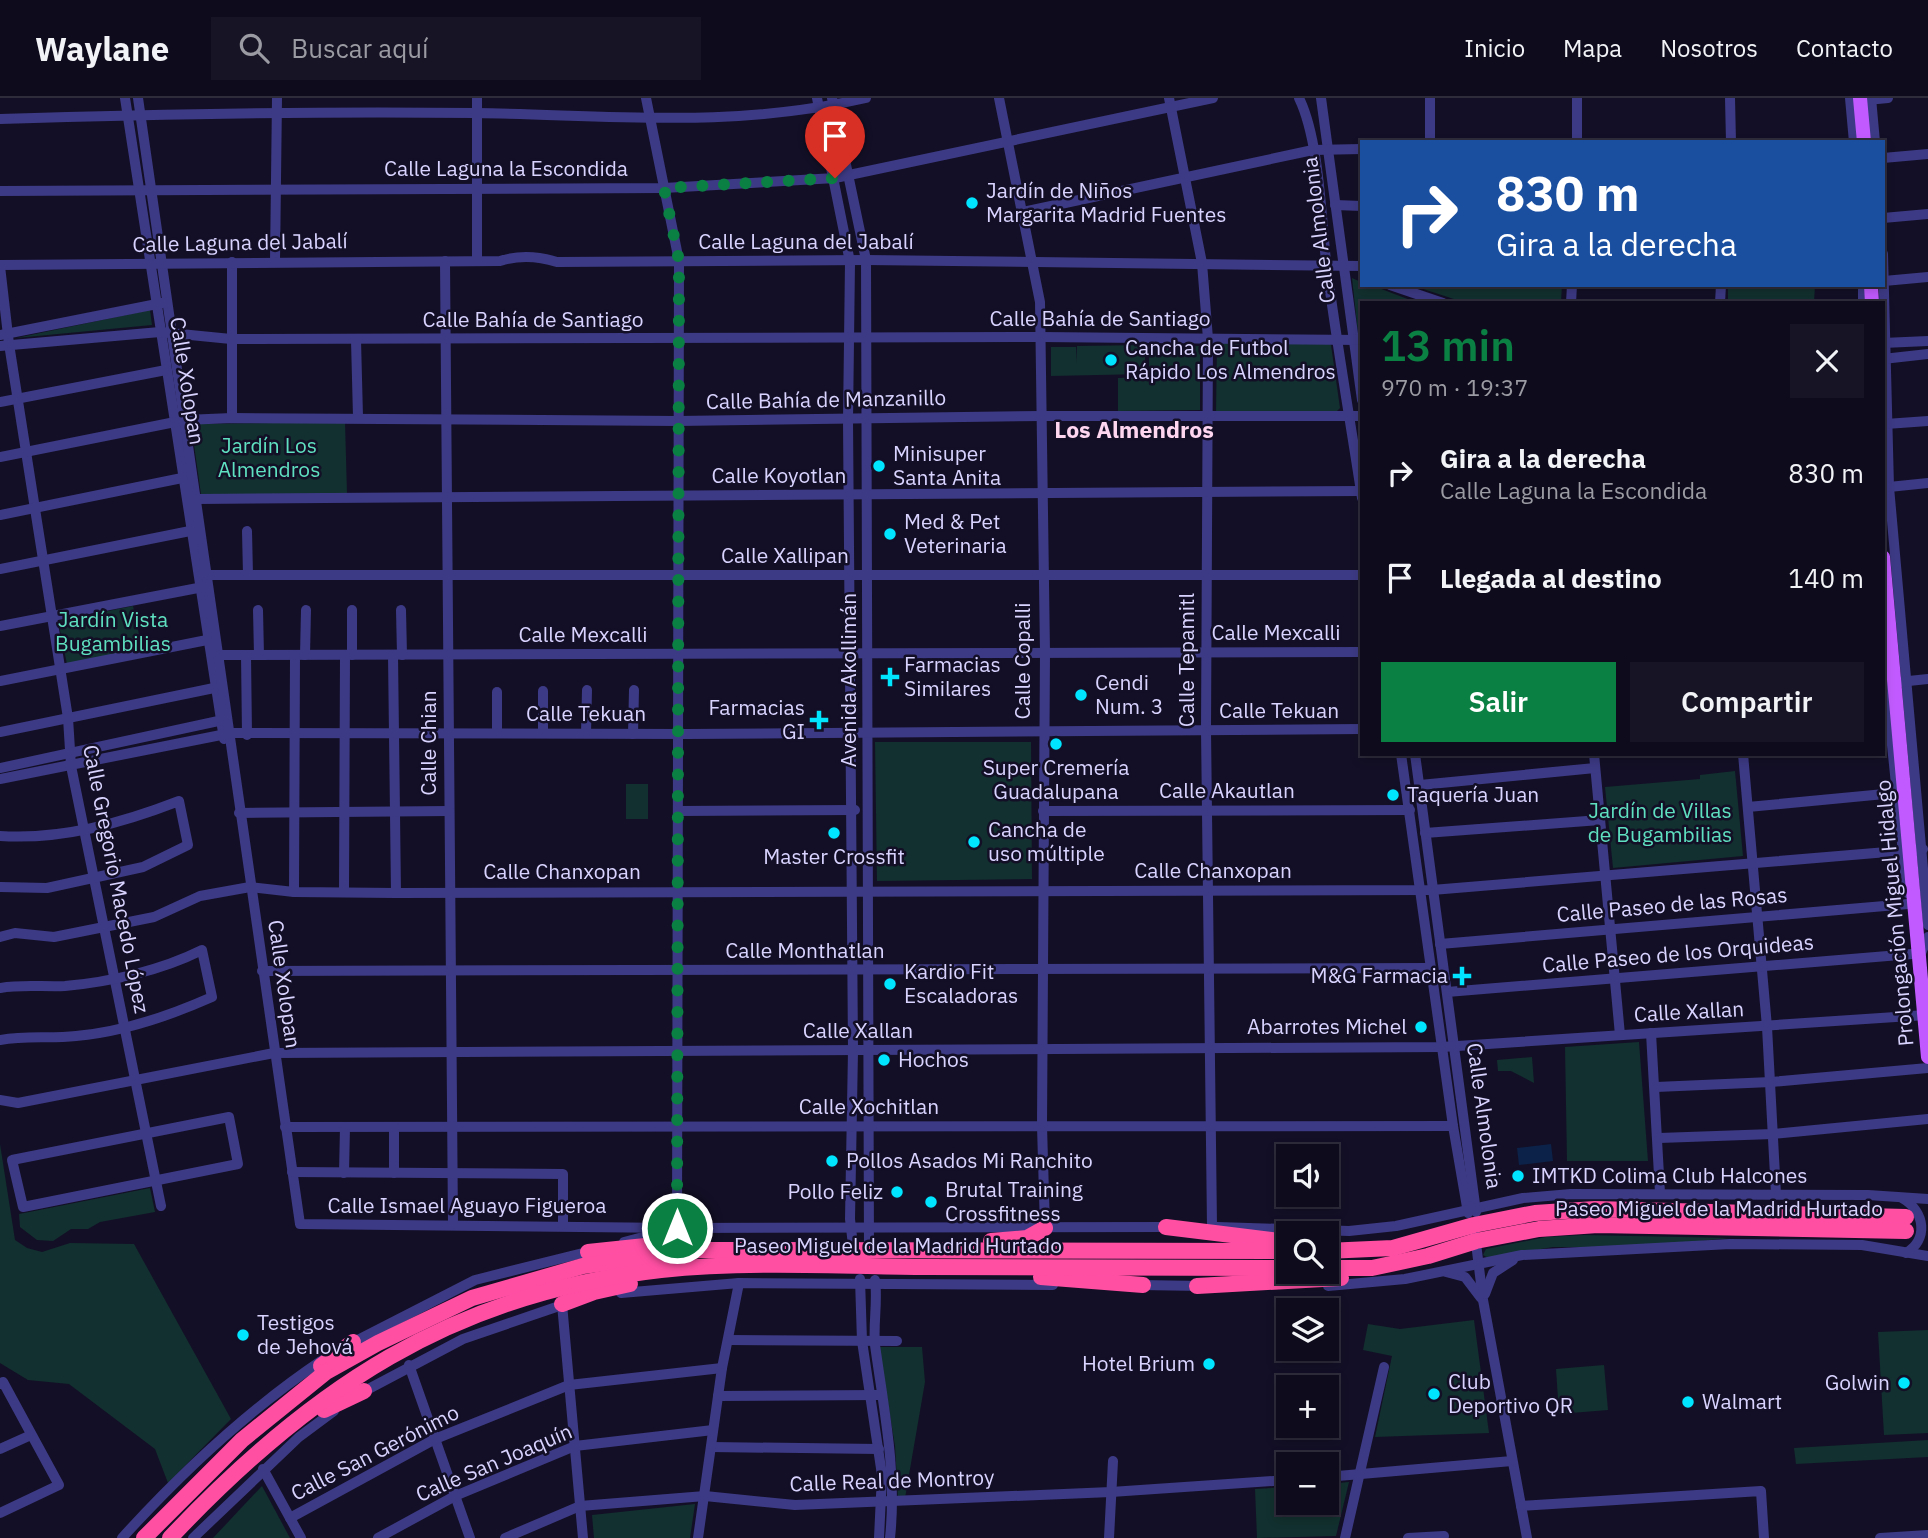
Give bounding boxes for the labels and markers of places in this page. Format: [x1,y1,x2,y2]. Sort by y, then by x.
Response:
pin [805,106,865,178]
place label: Jardín de Niños Margarita Madrid Fuentes [986,176,1226,228]
marker: Jardín de Niños Margarita Madrid Fuentes [964,195,980,211]
place label: Cancha de Futbol Rápido Los Almendros [1125,333,1336,385]
marker: Cancha de Futbol Rápido Los Almendros [1103,352,1119,368]
place label: Minisuper Santa Anita [893,439,1001,491]
marker: Minisuper Santa Anita [871,458,887,474]
place label: Med & Pet Veterinaria [904,507,1007,559]
marker: Med & Pet Veterinaria [882,526,898,542]
place label: Farmacias Similares [904,650,1001,702]
place label: Cendi Num. 3 [1095,668,1163,720]
marker: Farmacias Similares [882,669,898,685]
marker: Cendi Num. 3 [1073,687,1089,703]
place label: Farmacias GI [708,693,805,745]
marker: Farmacias GI [811,712,827,728]
marker: Super Cremería Guadalupana [1048,736,1064,752]
place label: Super Cremería Guadalupana [983,753,1129,805]
place label: Taquería Juan [1407,780,1539,808]
marker: Taquería Juan [1385,787,1401,803]
place label: Cancha de uso múltiple [988,815,1105,867]
marker: Master Crossfit [826,825,842,841]
marker: Cancha de uso múltiple [966,834,982,850]
place label: Master Crossfit [763,842,905,870]
place label: Kardio Fit Escaladoras [904,957,1018,1009]
place label: M&G Farmacia [1310,961,1448,989]
marker: M&G Farmacia [1454,968,1470,984]
marker: Kardio Fit Escaladoras [882,976,898,992]
place label: Abarrotes Michel [1247,1012,1407,1040]
marker: Abarrotes Michel [1413,1019,1429,1035]
place label: Hochos [898,1045,969,1073]
marker: Hochos [876,1052,892,1068]
place label: Pollos Asados Mi Ranchito [846,1146,1093,1174]
marker: Pollos Asados Mi Ranchito [824,1153,840,1169]
place label: IMTKD Colima Club Halcones [1532,1161,1808,1189]
marker: IMTKD Colima Club Halcones [1510,1168,1526,1184]
place label: Brutal Training Crossfitness [945,1175,1083,1227]
place label: Pollo Feliz [787,1177,883,1205]
marker: Pollo Feliz [889,1184,905,1200]
marker: Brutal Training Crossfitness [923,1194,939,1210]
place label: Testigos de Jehová [257,1308,353,1360]
marker: Testigos de Jehová [235,1327,251,1343]
place label: Hotel Brium [1082,1349,1195,1377]
marker: Hotel Brium [1201,1356,1217,1372]
place label: Club Deportivo QR [1448,1367,1573,1419]
place label: Golwin [1825,1368,1890,1396]
marker: Golwin [1896,1375,1912,1391]
marker: Club Deportivo QR [1426,1386,1442,1402]
place label: Walmart [1702,1387,1782,1415]
marker: Walmart [1680,1394,1696,1410]

